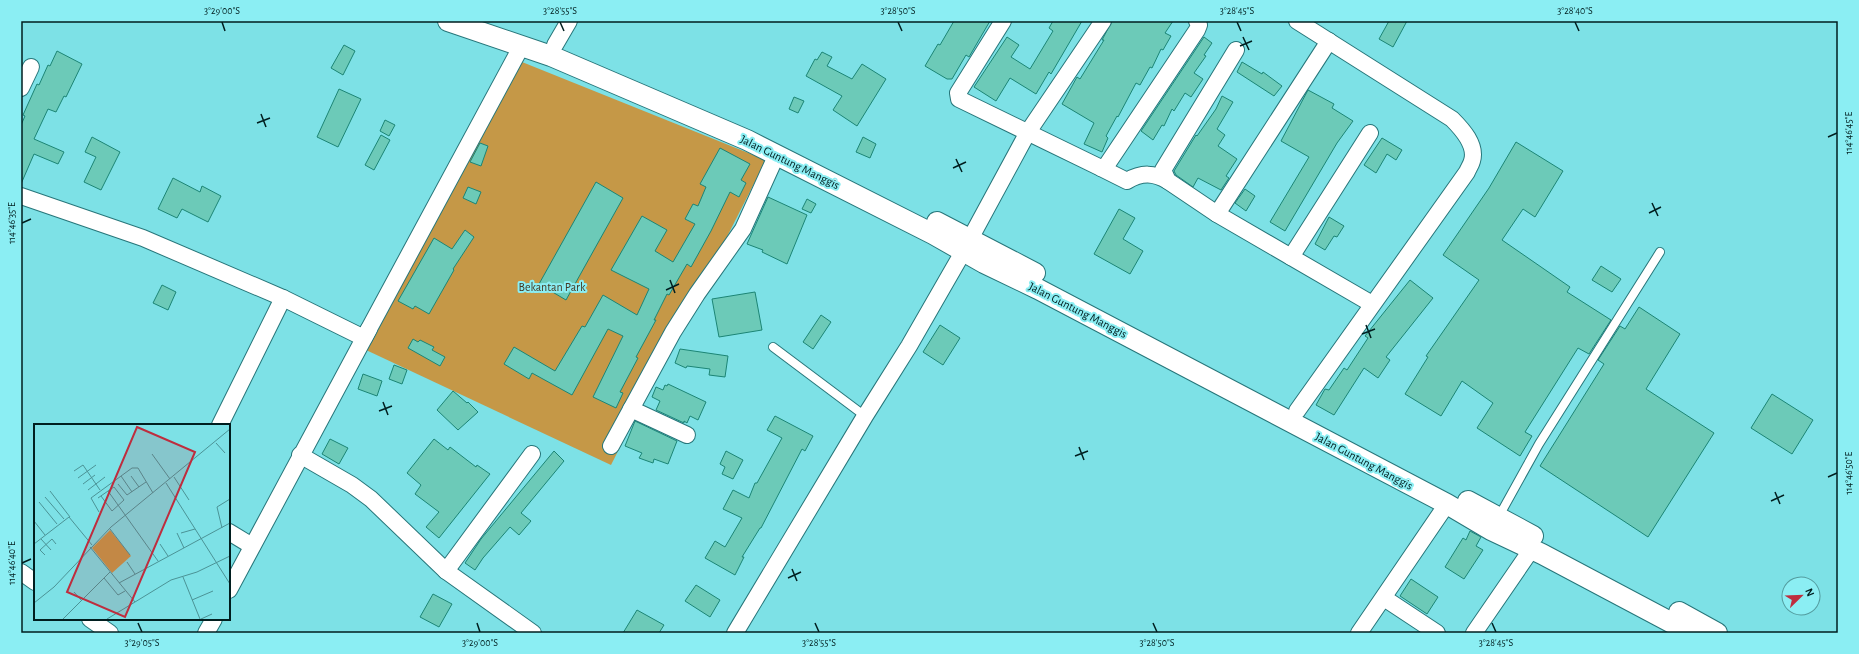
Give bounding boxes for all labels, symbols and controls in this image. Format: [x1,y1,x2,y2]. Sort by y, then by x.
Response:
text: 3°29'00"S [204,6,240,16]
text: 3°28'55"S [543,6,577,16]
text: 3°28'50"S [881,6,916,16]
text: 3°28'45"S [1220,6,1255,16]
text: 3°28'40"S [1557,6,1593,16]
text: 114°46'45"E [1844,112,1854,154]
street label: Jalan Guntung Manggis [739,133,841,191]
text: 114°46'35"E [7,202,17,244]
street label: Jalan Guntung Manggis [1027,280,1129,340]
park label: Bekantan Park [519,281,586,293]
inset map [34,424,230,620]
street label: Jalan Guntung Manggis [1313,430,1415,492]
text: 114°46'50"E [1844,451,1854,494]
text: 114°46'40"E [7,541,17,585]
north arrow [1781,576,1821,616]
text: N [1803,587,1816,598]
text: 3°29'05"S [125,638,160,648]
text: 3°29'00"S [462,638,498,648]
text: 3°28'55"S [802,638,836,648]
text: 3°28'50"S [1140,638,1175,648]
text: 3°28'45"S [1479,638,1514,648]

